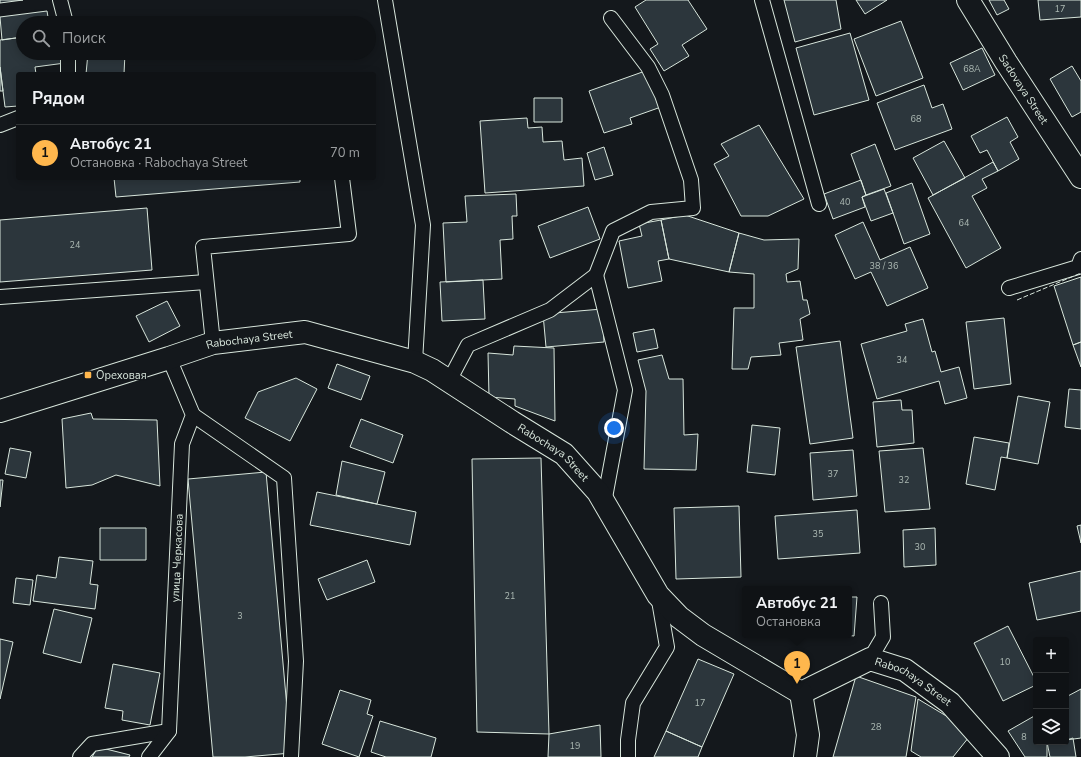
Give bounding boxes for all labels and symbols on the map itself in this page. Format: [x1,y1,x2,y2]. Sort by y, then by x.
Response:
house number: 17 [1055,3,1065,15]
street label: Sadovaya Street [995,51,1052,127]
house number: 68А [963,63,981,75]
house number: 68 [911,113,921,125]
house number: 40 [840,196,850,208]
house number: 64 [959,217,970,229]
house number: 24 [70,239,81,251]
house number: 38 / 36 [870,260,898,272]
street label: Rabochaya Street [204,327,293,353]
house number: 34 [897,354,908,366]
place label: Ореховая [96,368,147,383]
marker: Ореховая [83,370,93,380]
your location [604,418,624,438]
street label: Rabochaya Street [515,420,592,485]
house number: 37 [828,468,838,480]
house number: 32 [899,474,909,486]
street label: улица Черкасова [168,513,187,603]
house number: 35 [813,528,823,540]
house number: 30 [915,541,925,553]
house number: 21 [505,590,515,602]
house number: 3 [237,610,243,622]
pin: 1 [784,651,810,684]
street label: Rabochaya Street [873,654,954,710]
house number: 10 [1000,656,1010,668]
house number: 17 [695,697,705,709]
house number: 28 [871,721,881,733]
house number: 8 [1021,731,1027,743]
house number: 19 [570,740,580,752]

